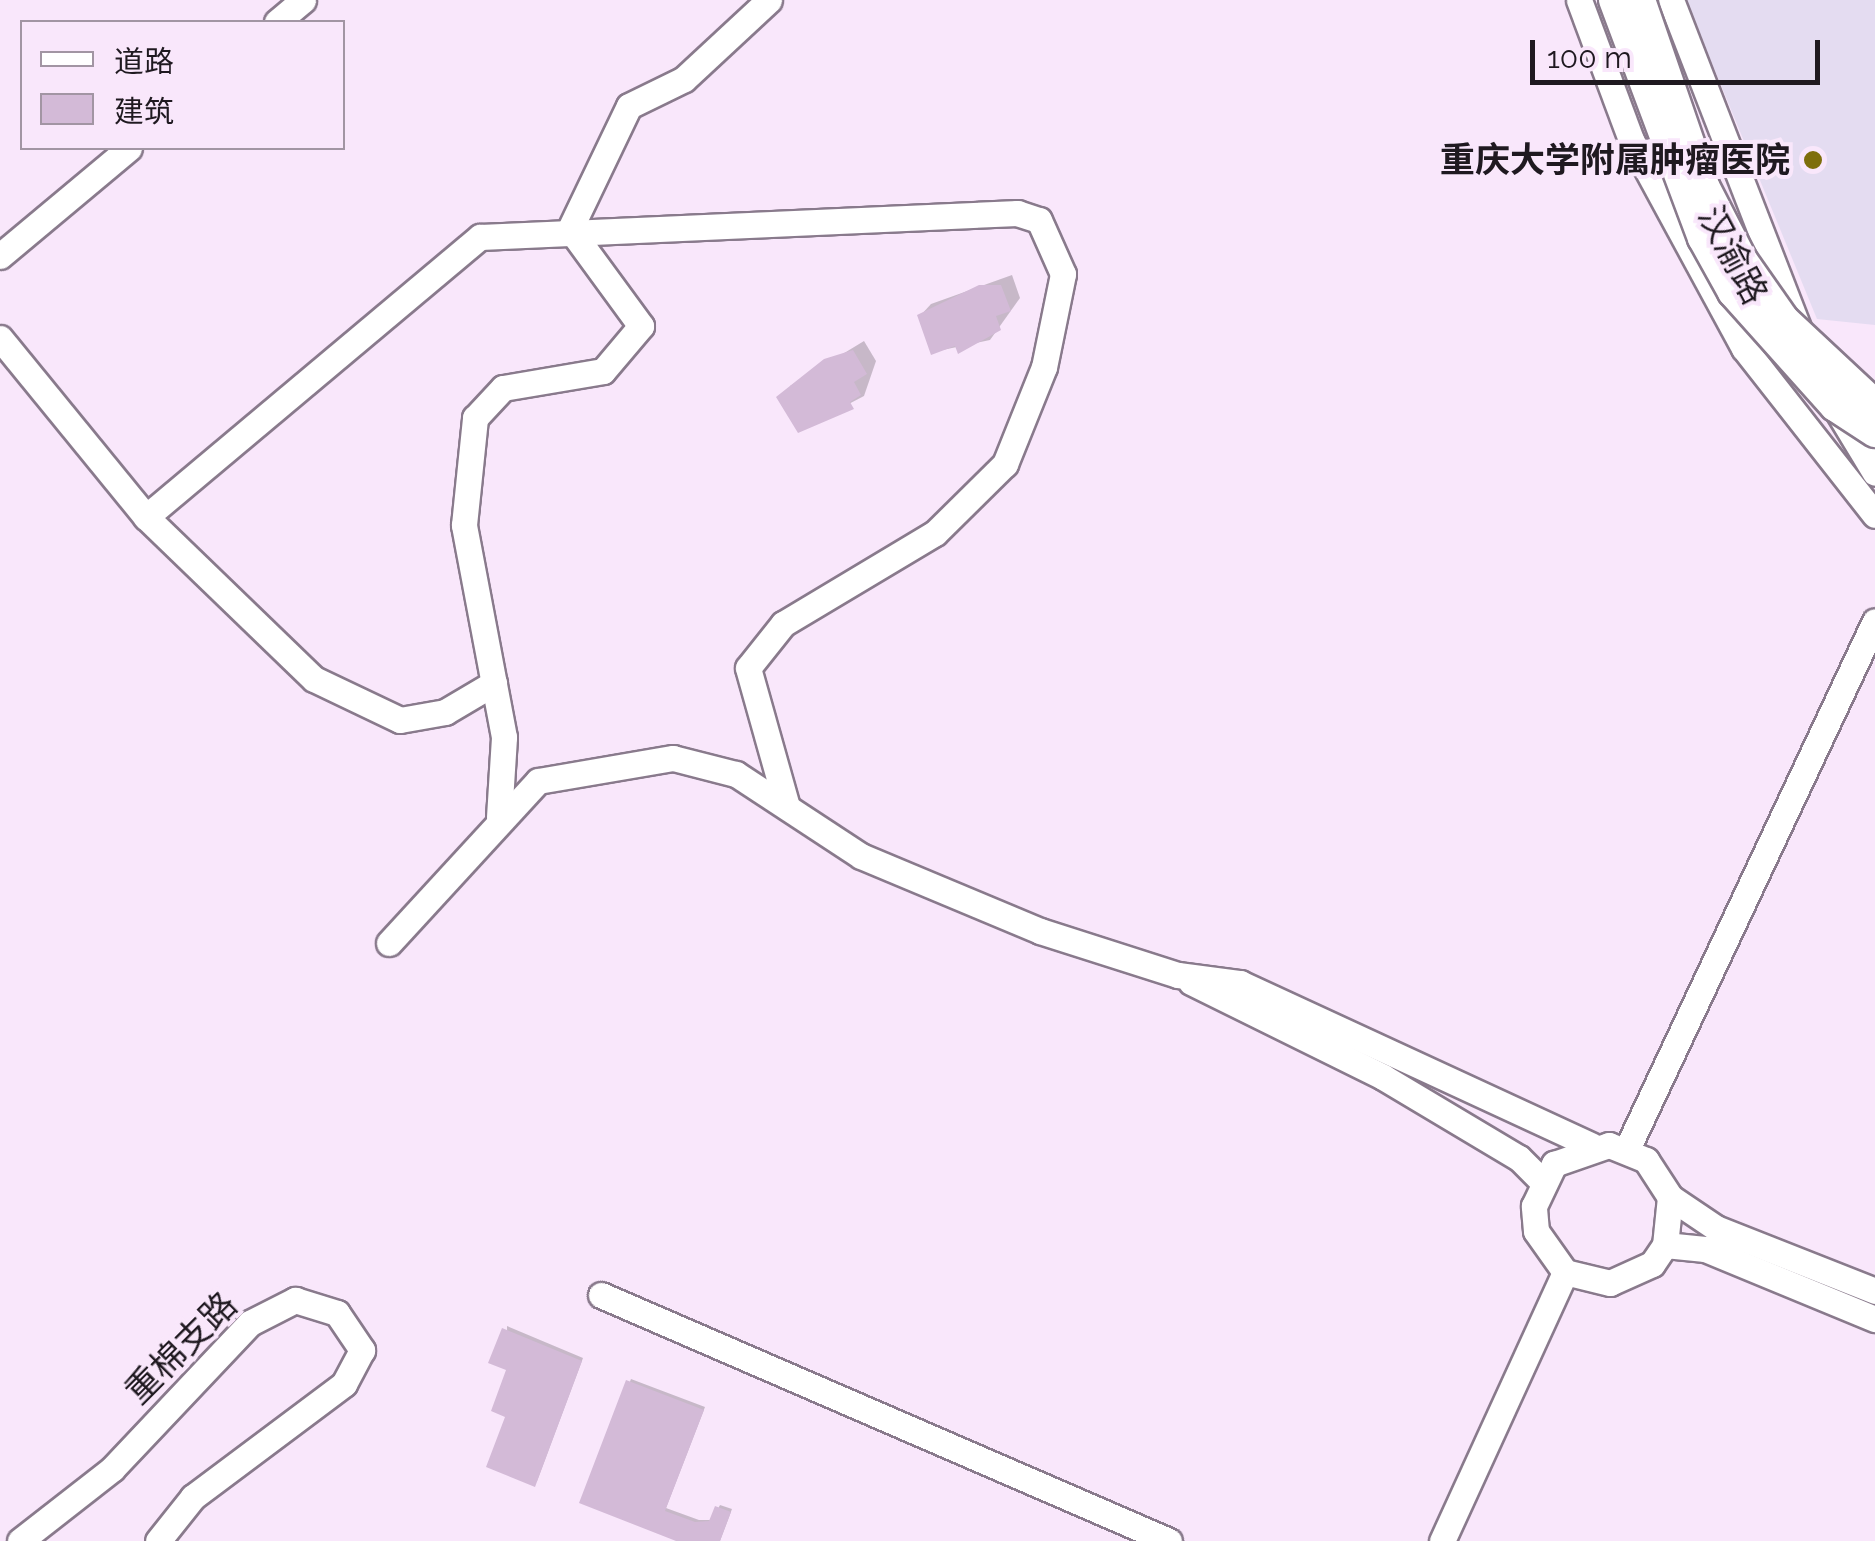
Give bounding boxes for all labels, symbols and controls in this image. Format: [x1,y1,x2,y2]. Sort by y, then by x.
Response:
legend [20,20,345,150]
scale bar [1535,20,1825,82]
text: 100 m [1547,40,1632,75]
text: 道路 [114,44,174,79]
text: 建筑 [114,94,174,129]
place label: 重庆大学附属肿瘤医院 [1440,139,1790,181]
marker: 重庆大学附属肿瘤医院 [1800,147,1826,173]
street label: 汉渝路 [1690,199,1776,311]
street label: 重棉支路 [117,1284,245,1412]

